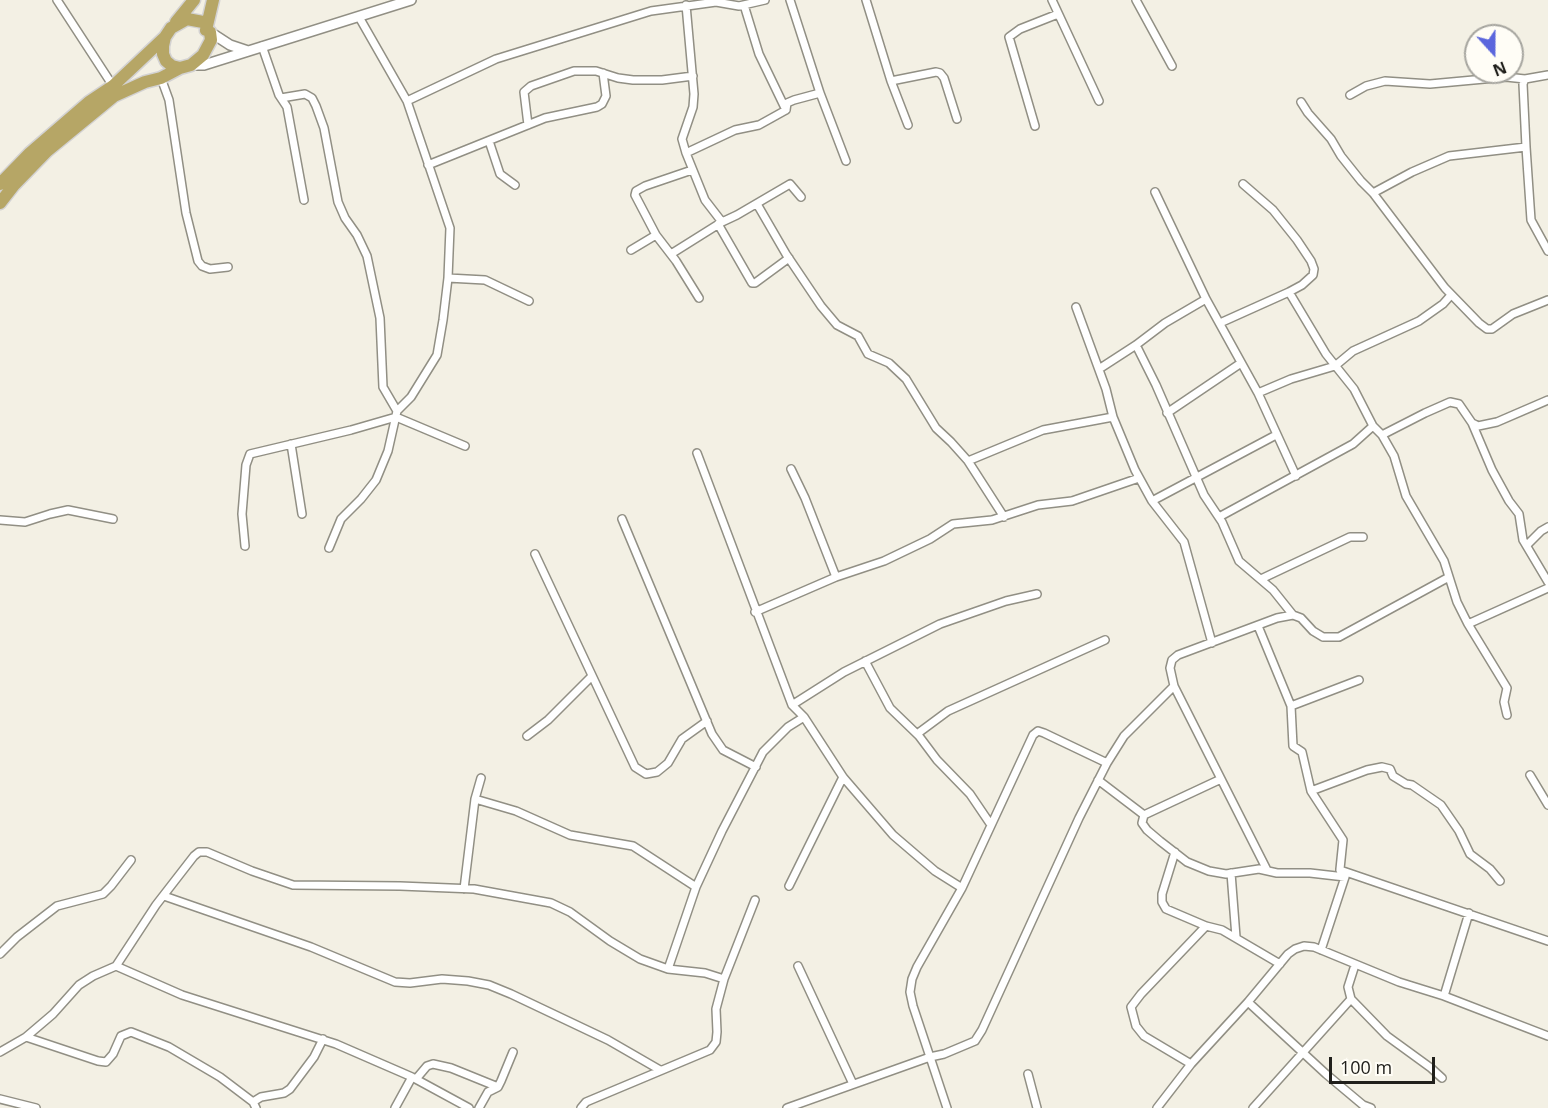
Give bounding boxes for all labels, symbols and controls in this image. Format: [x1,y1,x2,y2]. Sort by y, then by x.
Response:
north arrow [1464,24,1524,84]
text: N [1490,56,1510,82]
scale bar [1332,1045,1438,1083]
text: 100 m [1340,1055,1392,1079]

